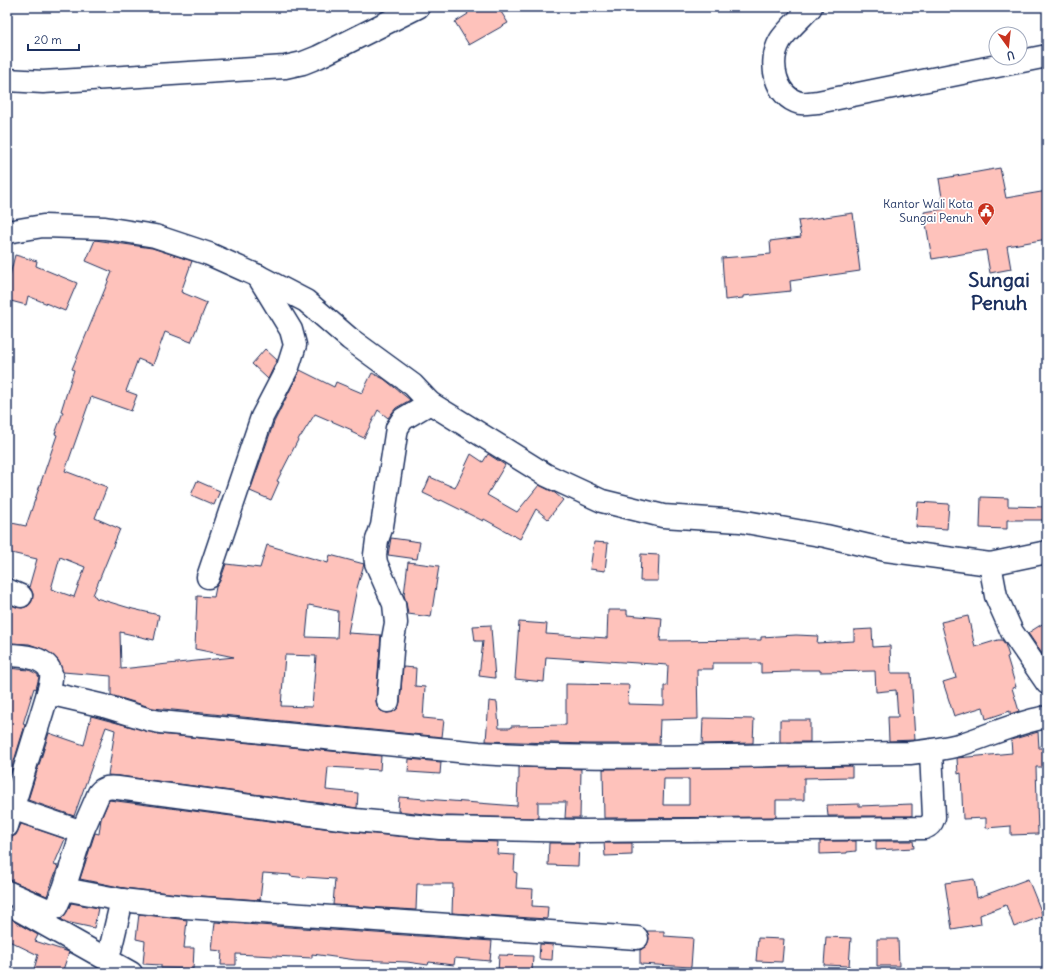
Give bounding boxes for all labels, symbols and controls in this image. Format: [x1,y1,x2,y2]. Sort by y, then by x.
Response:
scale bar [28,26,79,52]
north arrow [988,26,1028,66]
text: 20 m [34,32,62,47]
text: U [1005,48,1016,63]
place label: Kantor Wali Kota Sungai Penuh [883,196,973,225]
public building icon: Kantor Wali Kota Sungai Penuh [976,201,996,226]
district label: Sungai Penuh [968,267,1030,315]

